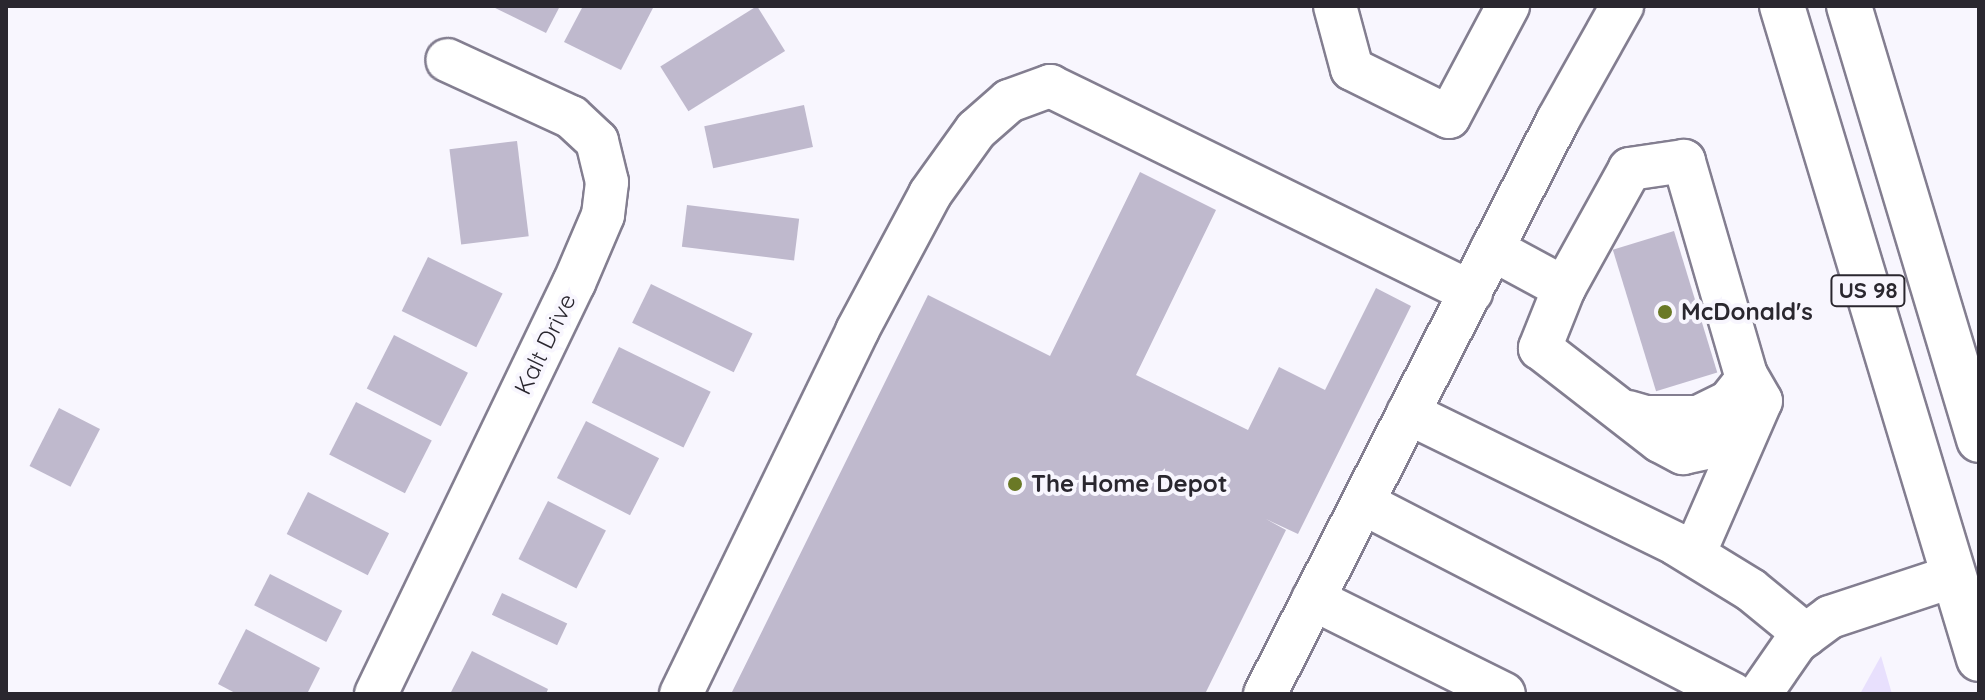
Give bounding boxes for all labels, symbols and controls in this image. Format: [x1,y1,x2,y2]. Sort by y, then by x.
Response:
road number: US 98 [1830,273,1906,309]
street label: Kalt Drive [508,289,582,399]
place label: McDonald's [1681,298,1813,326]
marker: McDonald's [1656,303,1674,321]
place label: The Home Depot [1031,470,1228,498]
marker: The Home Depot [1006,475,1024,493]

